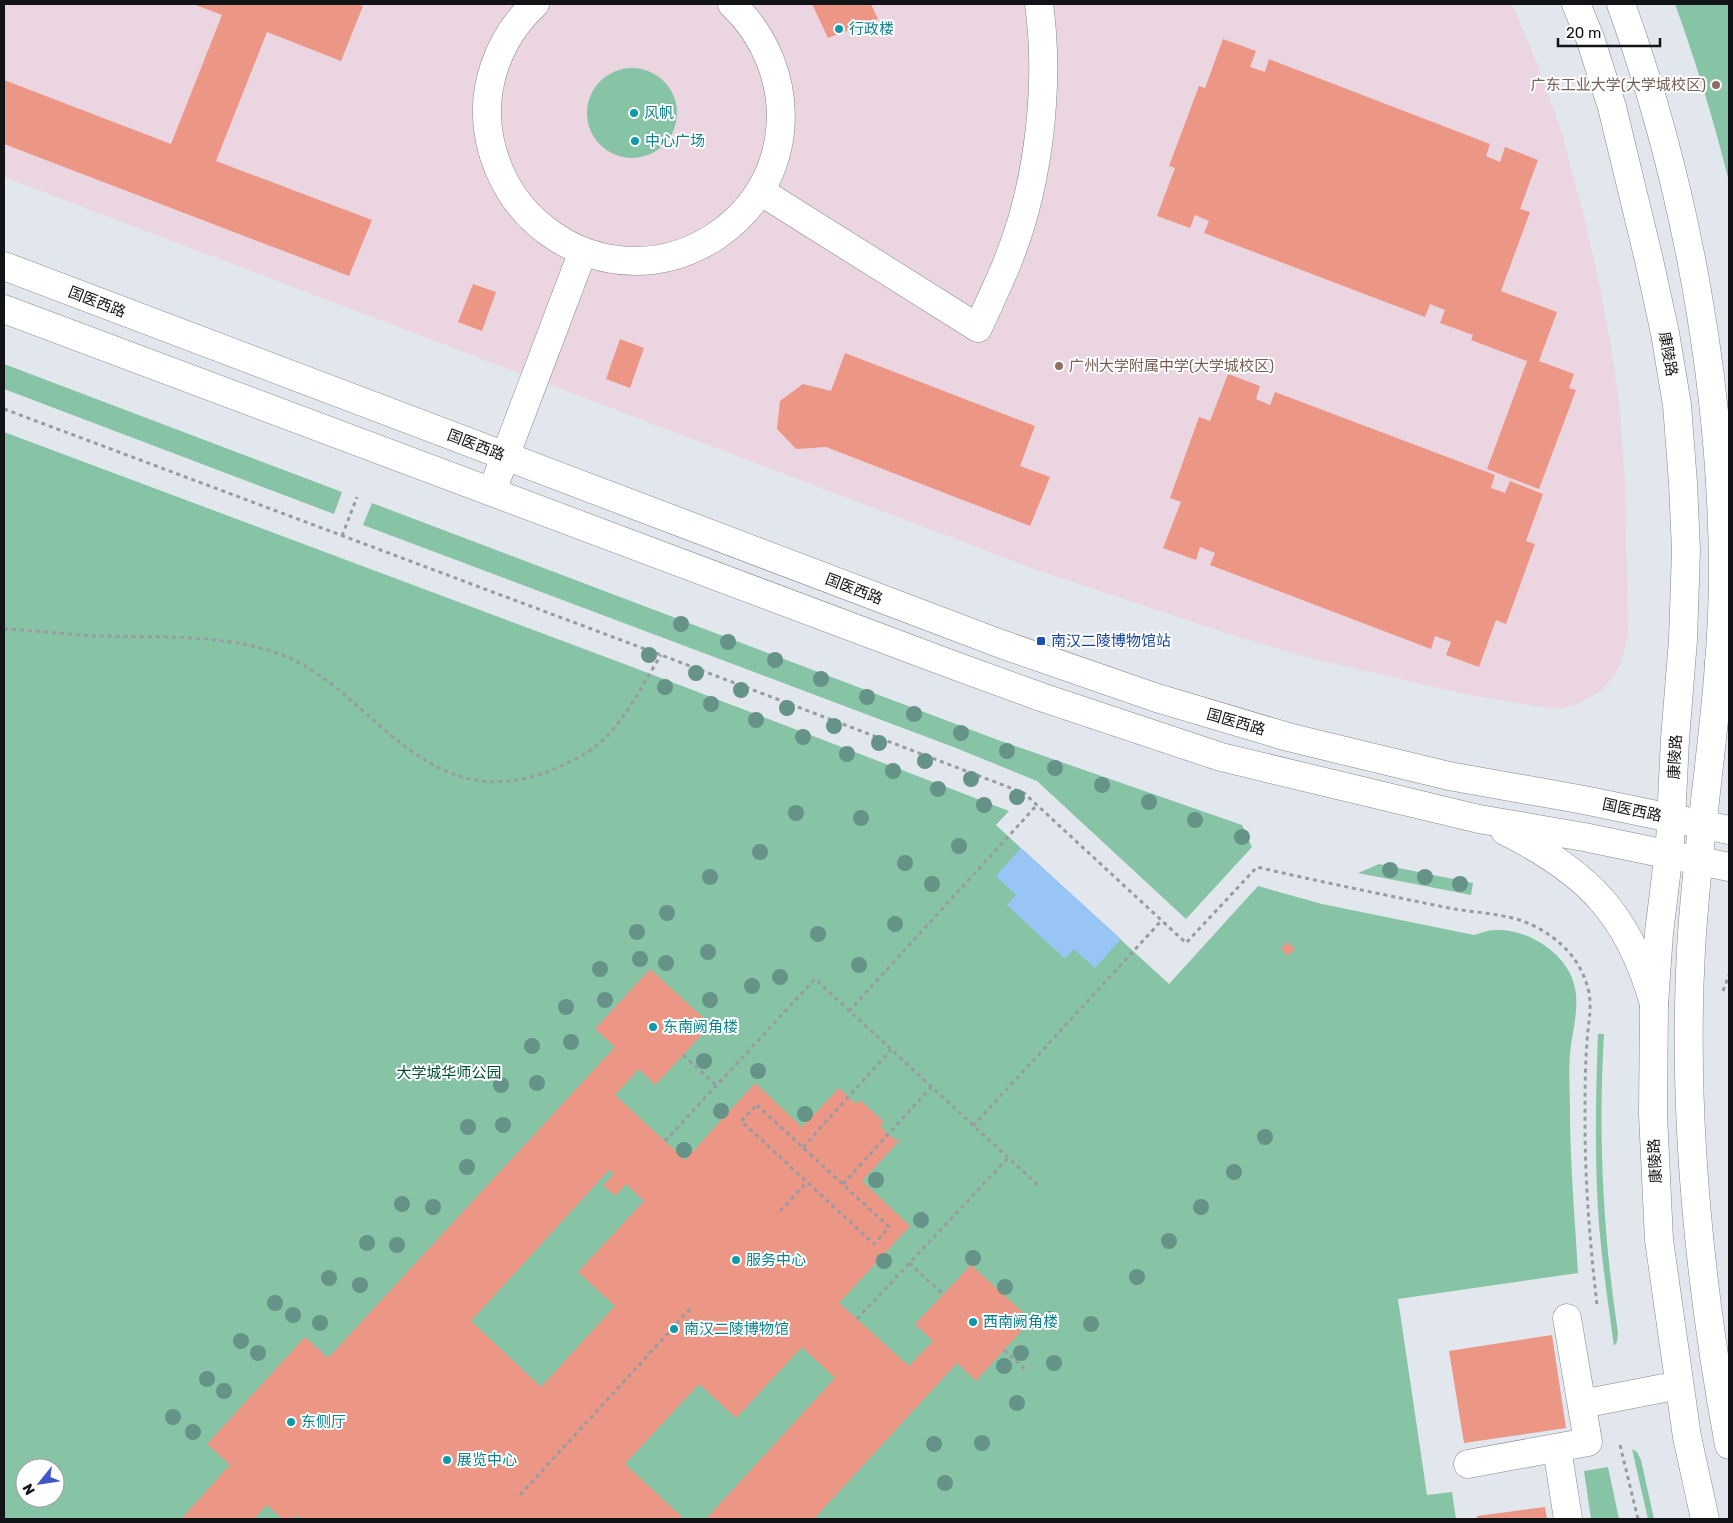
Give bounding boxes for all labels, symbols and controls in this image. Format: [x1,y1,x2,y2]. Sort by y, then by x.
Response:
scale bar [1558,15,1660,47]
place label: 行政楼 [849,20,894,38]
marker: 行政楼 [833,23,845,35]
text: 20 m [1566,24,1601,42]
place label: 广东工业大学(大学城校区) [1531,76,1706,94]
marker: 广东工业大学(大学城校区) [1710,79,1722,91]
place label: 风帆 [644,104,674,122]
marker: 风帆 [628,107,640,119]
place label: 中心广场 [645,132,705,150]
marker: 中心广场 [629,135,641,147]
street label: 国医西路 [66,283,128,321]
street label: 康陵路 [1655,330,1681,378]
place label: 广州大学附属中学(大学城校区) [1069,357,1274,375]
marker: 广州大学附属中学(大学城校区) [1053,360,1065,372]
street label: 国医西路 [445,426,507,464]
street label: 国医西路 [823,570,885,608]
place label: 南汉二陵博物馆站 [1051,632,1171,650]
marker: 南汉二陵博物馆站 [1035,635,1047,647]
street label: 国医西路 [1205,705,1267,739]
street label: 康陵路 [1665,734,1685,780]
street label: 国医西路 [1601,795,1663,825]
place label: 东南阙角楼 [663,1018,738,1036]
marker: 东南阙角楼 [647,1021,659,1033]
park label: 大学城华师公园 [396,1064,502,1082]
street label: 康陵路 [1645,1138,1665,1184]
place label: 服务中心 [746,1251,806,1269]
marker: 服务中心 [730,1254,742,1266]
place label: 西南阙角楼 [983,1313,1058,1331]
marker: 西南阙角楼 [967,1316,979,1328]
place label: 南汉二陵博物馆 [684,1320,789,1338]
marker: 南汉二陵博物馆 [668,1323,680,1335]
place label: 东侧厅 [301,1413,346,1431]
marker: 东侧厅 [285,1416,297,1428]
place label: 展览中心 [457,1451,517,1469]
marker: 展览中心 [441,1454,453,1466]
north arrow [15,1458,65,1508]
text: N [19,1481,39,1498]

